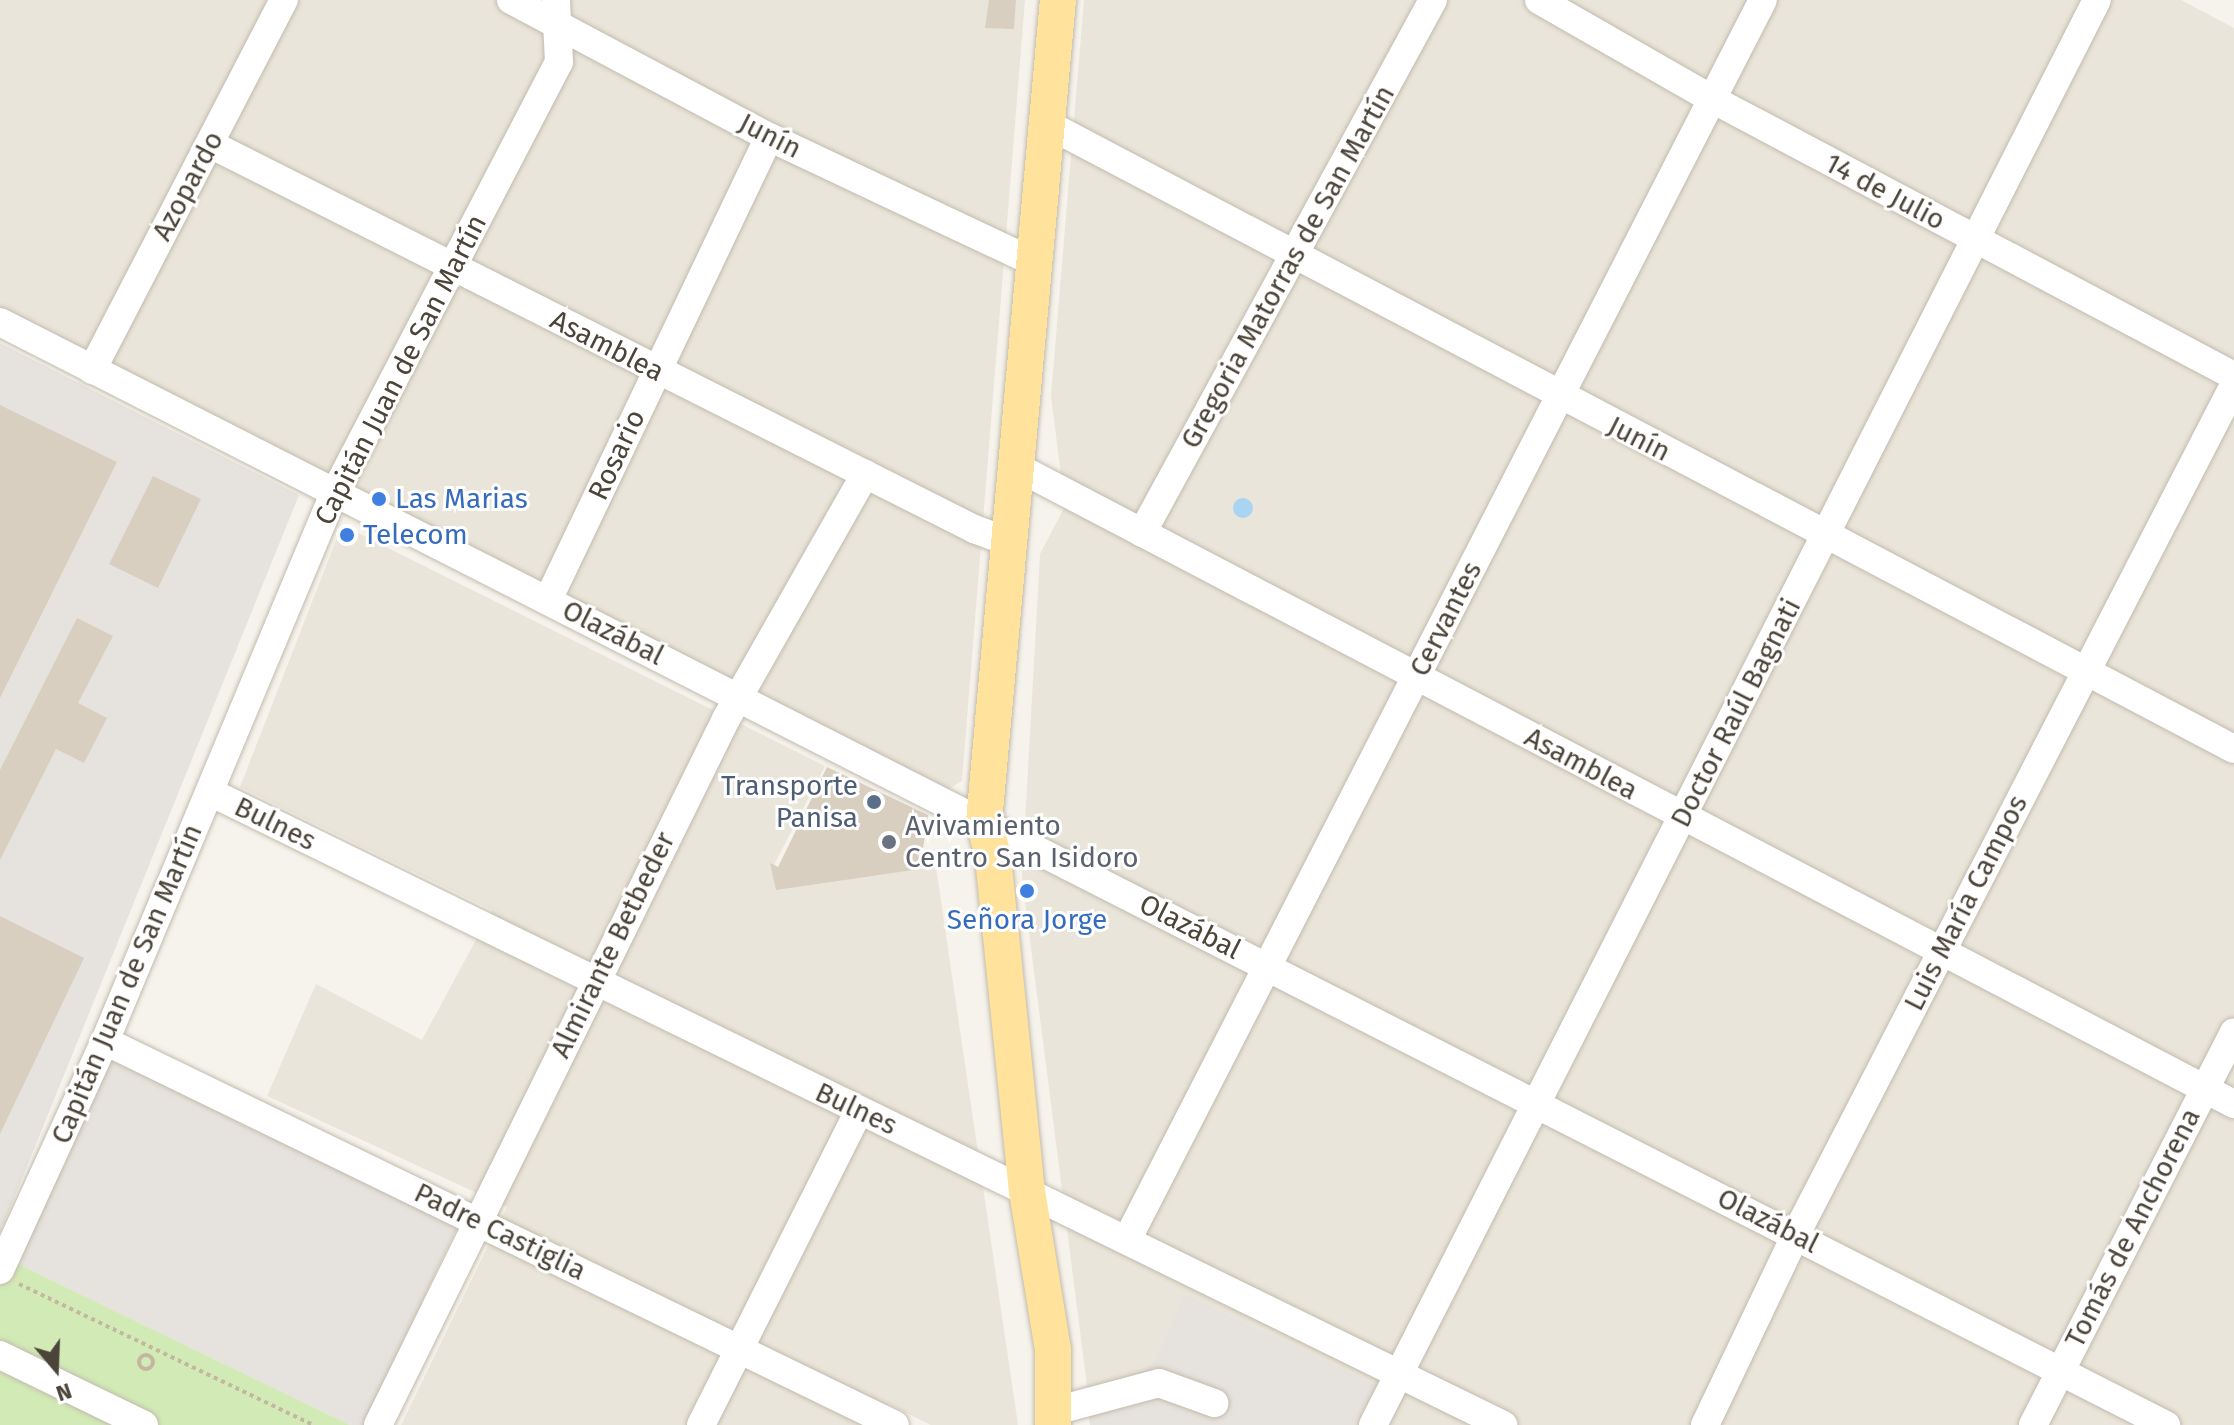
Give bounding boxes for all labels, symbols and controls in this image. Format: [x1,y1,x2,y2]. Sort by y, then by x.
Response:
street label: Gregoria Matorras de San Martín [1174,80,1402,454]
street label: Junín [733,106,807,166]
street label: Azopardo [145,126,231,246]
street label: 14 de Julio [1819,146,1951,238]
street label: Capitán Juan de San Martín [308,209,494,531]
street label: Asamblea [545,303,669,389]
street label: Rosario [581,404,653,506]
street label: Junín [1602,409,1676,469]
place label: Las Marias [395,482,528,516]
marker: Las Marias [370,490,388,508]
place label: Telecom [363,518,468,552]
marker: Telecom [338,526,356,544]
street label: Cervantes [1403,556,1489,682]
street label: Olazábal [557,593,669,673]
street label: Doctor Raúl Bagnati [1664,593,1808,833]
street label: Asamblea [1519,720,1643,808]
place label: Transporte Panisa [721,769,858,835]
street label: Bulnes [229,790,321,858]
street label: Luis María Campos [1897,790,2035,1016]
marker: Transporte Panisa [865,793,883,811]
place label: Avivamiento Centro San Isidoro [905,809,1139,875]
street label: Capitán Juan de San Martín [44,819,210,1149]
street label: Almirante Betbeder [544,827,682,1063]
marker: Avivamiento Centro San Isidoro [880,833,898,851]
marker: Señora Jorge [1018,882,1036,900]
street label: Olazábal [1134,887,1246,967]
place label: Señora Jorge [947,903,1107,937]
street label: Bulnes [810,1076,902,1142]
street label: Tomás de Anchorena [2058,1103,2208,1353]
street label: Padre Castiglia [409,1176,591,1288]
street label: Olazábal [1712,1181,1824,1261]
north arrow [16,1329,96,1409]
text: N [53,1377,75,1407]

